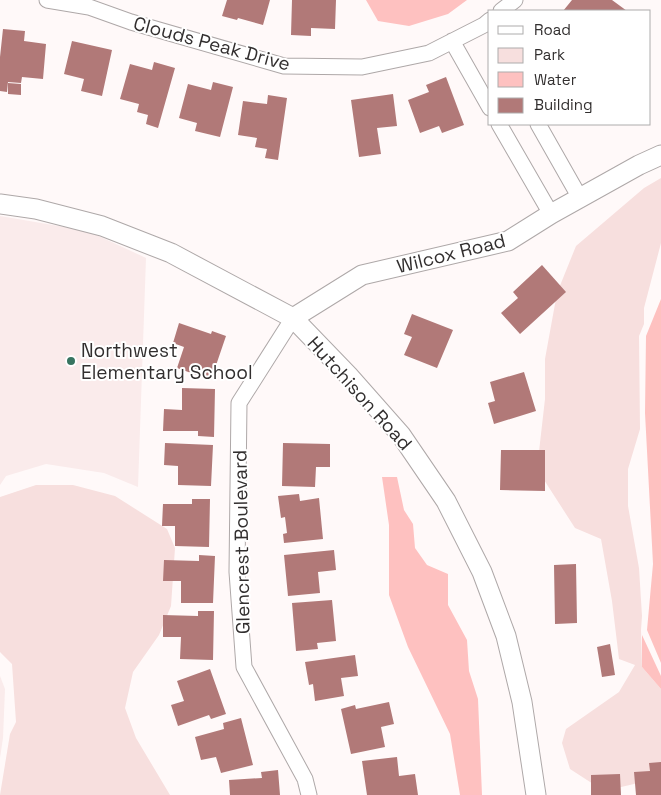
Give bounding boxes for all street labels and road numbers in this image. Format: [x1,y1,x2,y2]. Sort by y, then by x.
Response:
street label: Clouds Peak Drive [131,11,293,76]
street label: Wilcox Road [394,228,508,279]
street label: Hutchison Road [302,331,417,456]
street label: Glencrest Boulevard [227,450,256,634]

